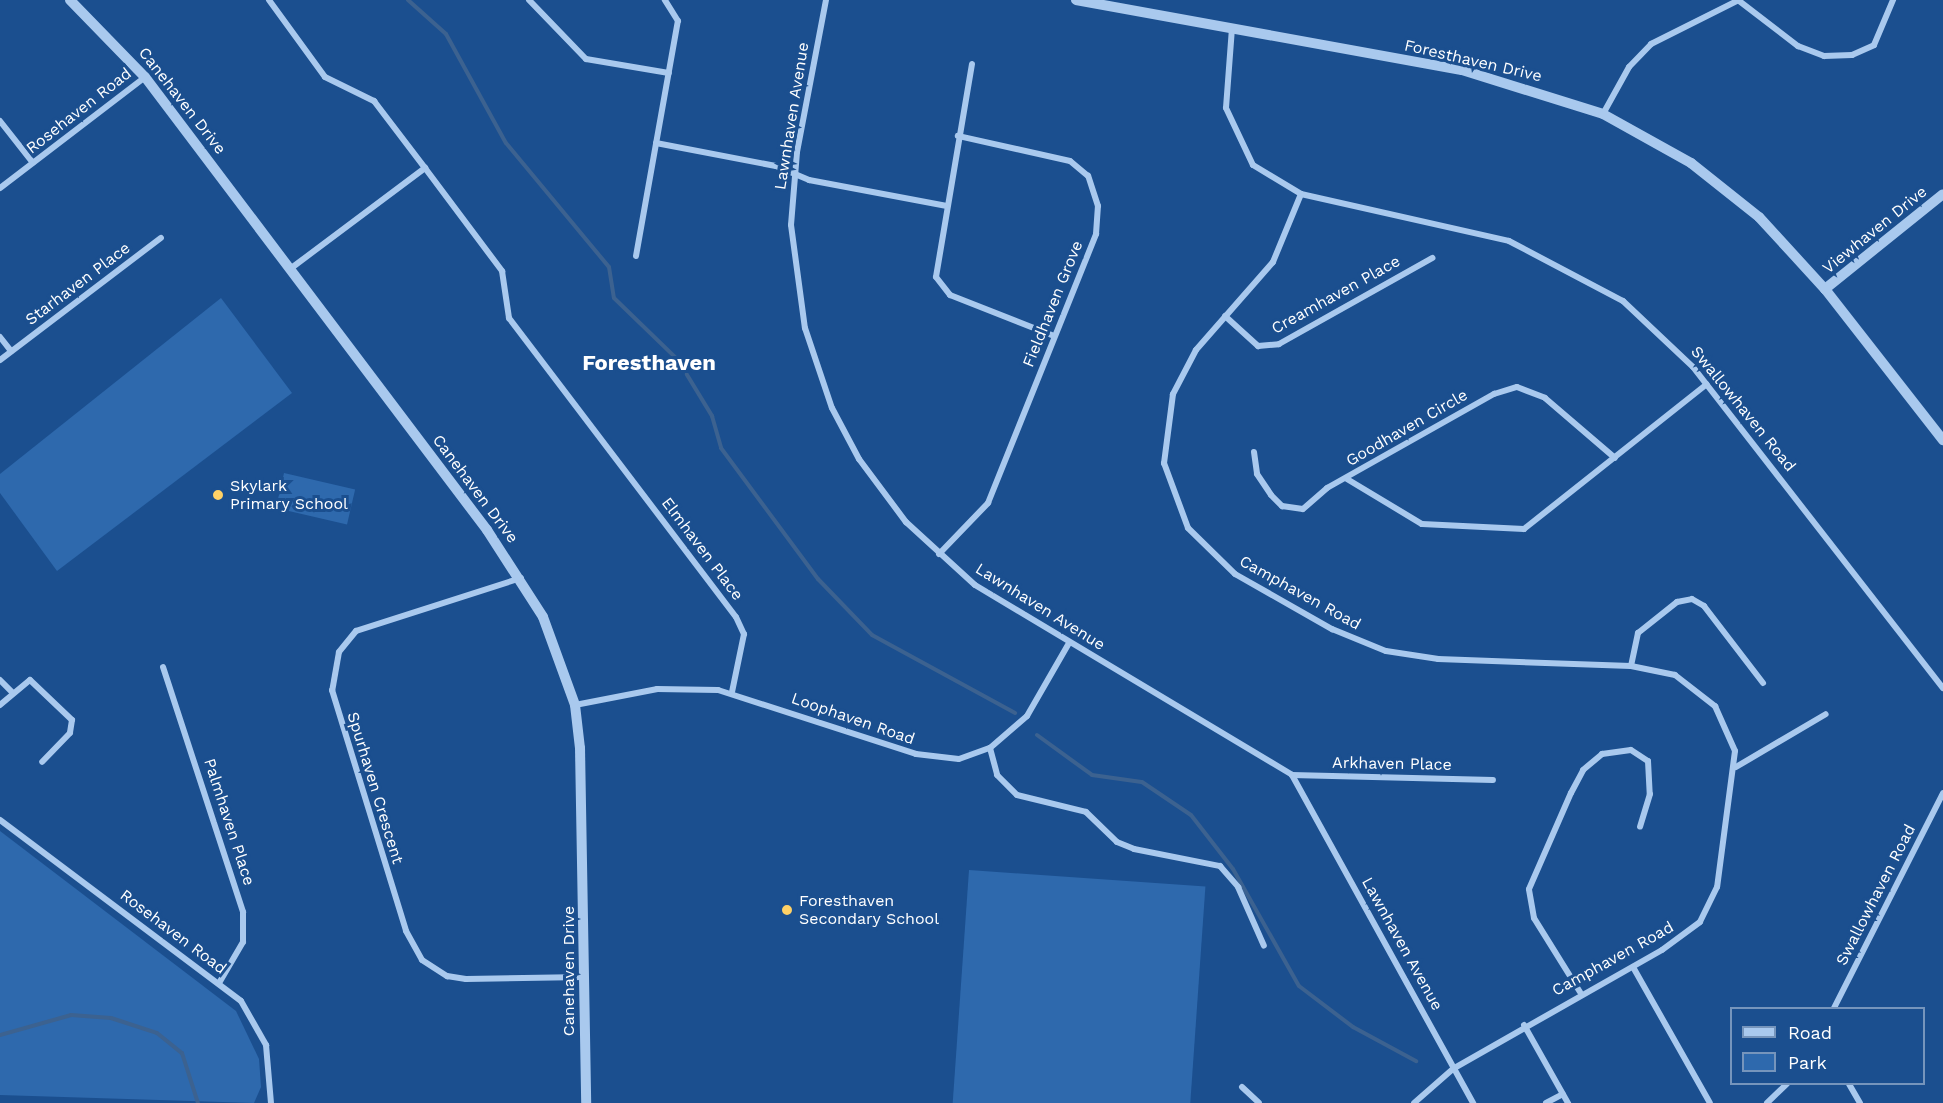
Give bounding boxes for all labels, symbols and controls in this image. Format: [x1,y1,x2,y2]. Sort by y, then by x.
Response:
street label: Foresthaven Drive [1402,36,1544,86]
street label: Lawnhaven Avenue [771,40,813,192]
street label: Canehaven Drive [134,44,230,158]
street label: Rosehaven Road [23,64,135,158]
street label: Viewhaven Drive [1819,182,1931,278]
street label: Starhaven Place [22,238,134,330]
street label: Fieldhaven Grove [1019,238,1087,370]
street label: Creamhaven Place [1268,252,1404,338]
street label: Swallowhaven Road [1687,342,1799,476]
district label: Foresthaven [582,350,716,376]
street label: Goodhaven Circle [1343,385,1471,471]
street label: Canehaven Drive [428,431,522,547]
place label: Skylark Primary School [230,476,348,514]
marker: Skylark Primary School [211,488,225,502]
street label: Elmhaven Place [657,494,747,604]
street label: Camphaven Road [1236,552,1364,634]
street label: Lawnhaven Avenue [971,559,1109,655]
street label: Loophaven Road [789,689,917,749]
street label: Spurhaven Crescent [343,710,407,866]
street label: Arkhaven Place [1332,753,1452,775]
street label: Palmhaven Place [199,756,259,888]
street label: Swallowhaven Road [1832,821,1920,969]
street label: Lawnhaven Avenue [1357,874,1447,1014]
street label: Rosehaven Road [116,886,230,978]
place label: Foresthaven Secondary School [799,891,939,929]
marker: Foresthaven Secondary School [780,903,794,917]
street label: Canehaven Drive [559,906,579,1036]
street label: Camphaven Road [1549,918,1677,1000]
legend [1730,1007,1925,1085]
text: Road [1788,1022,1832,1043]
text: Park [1788,1052,1827,1073]

